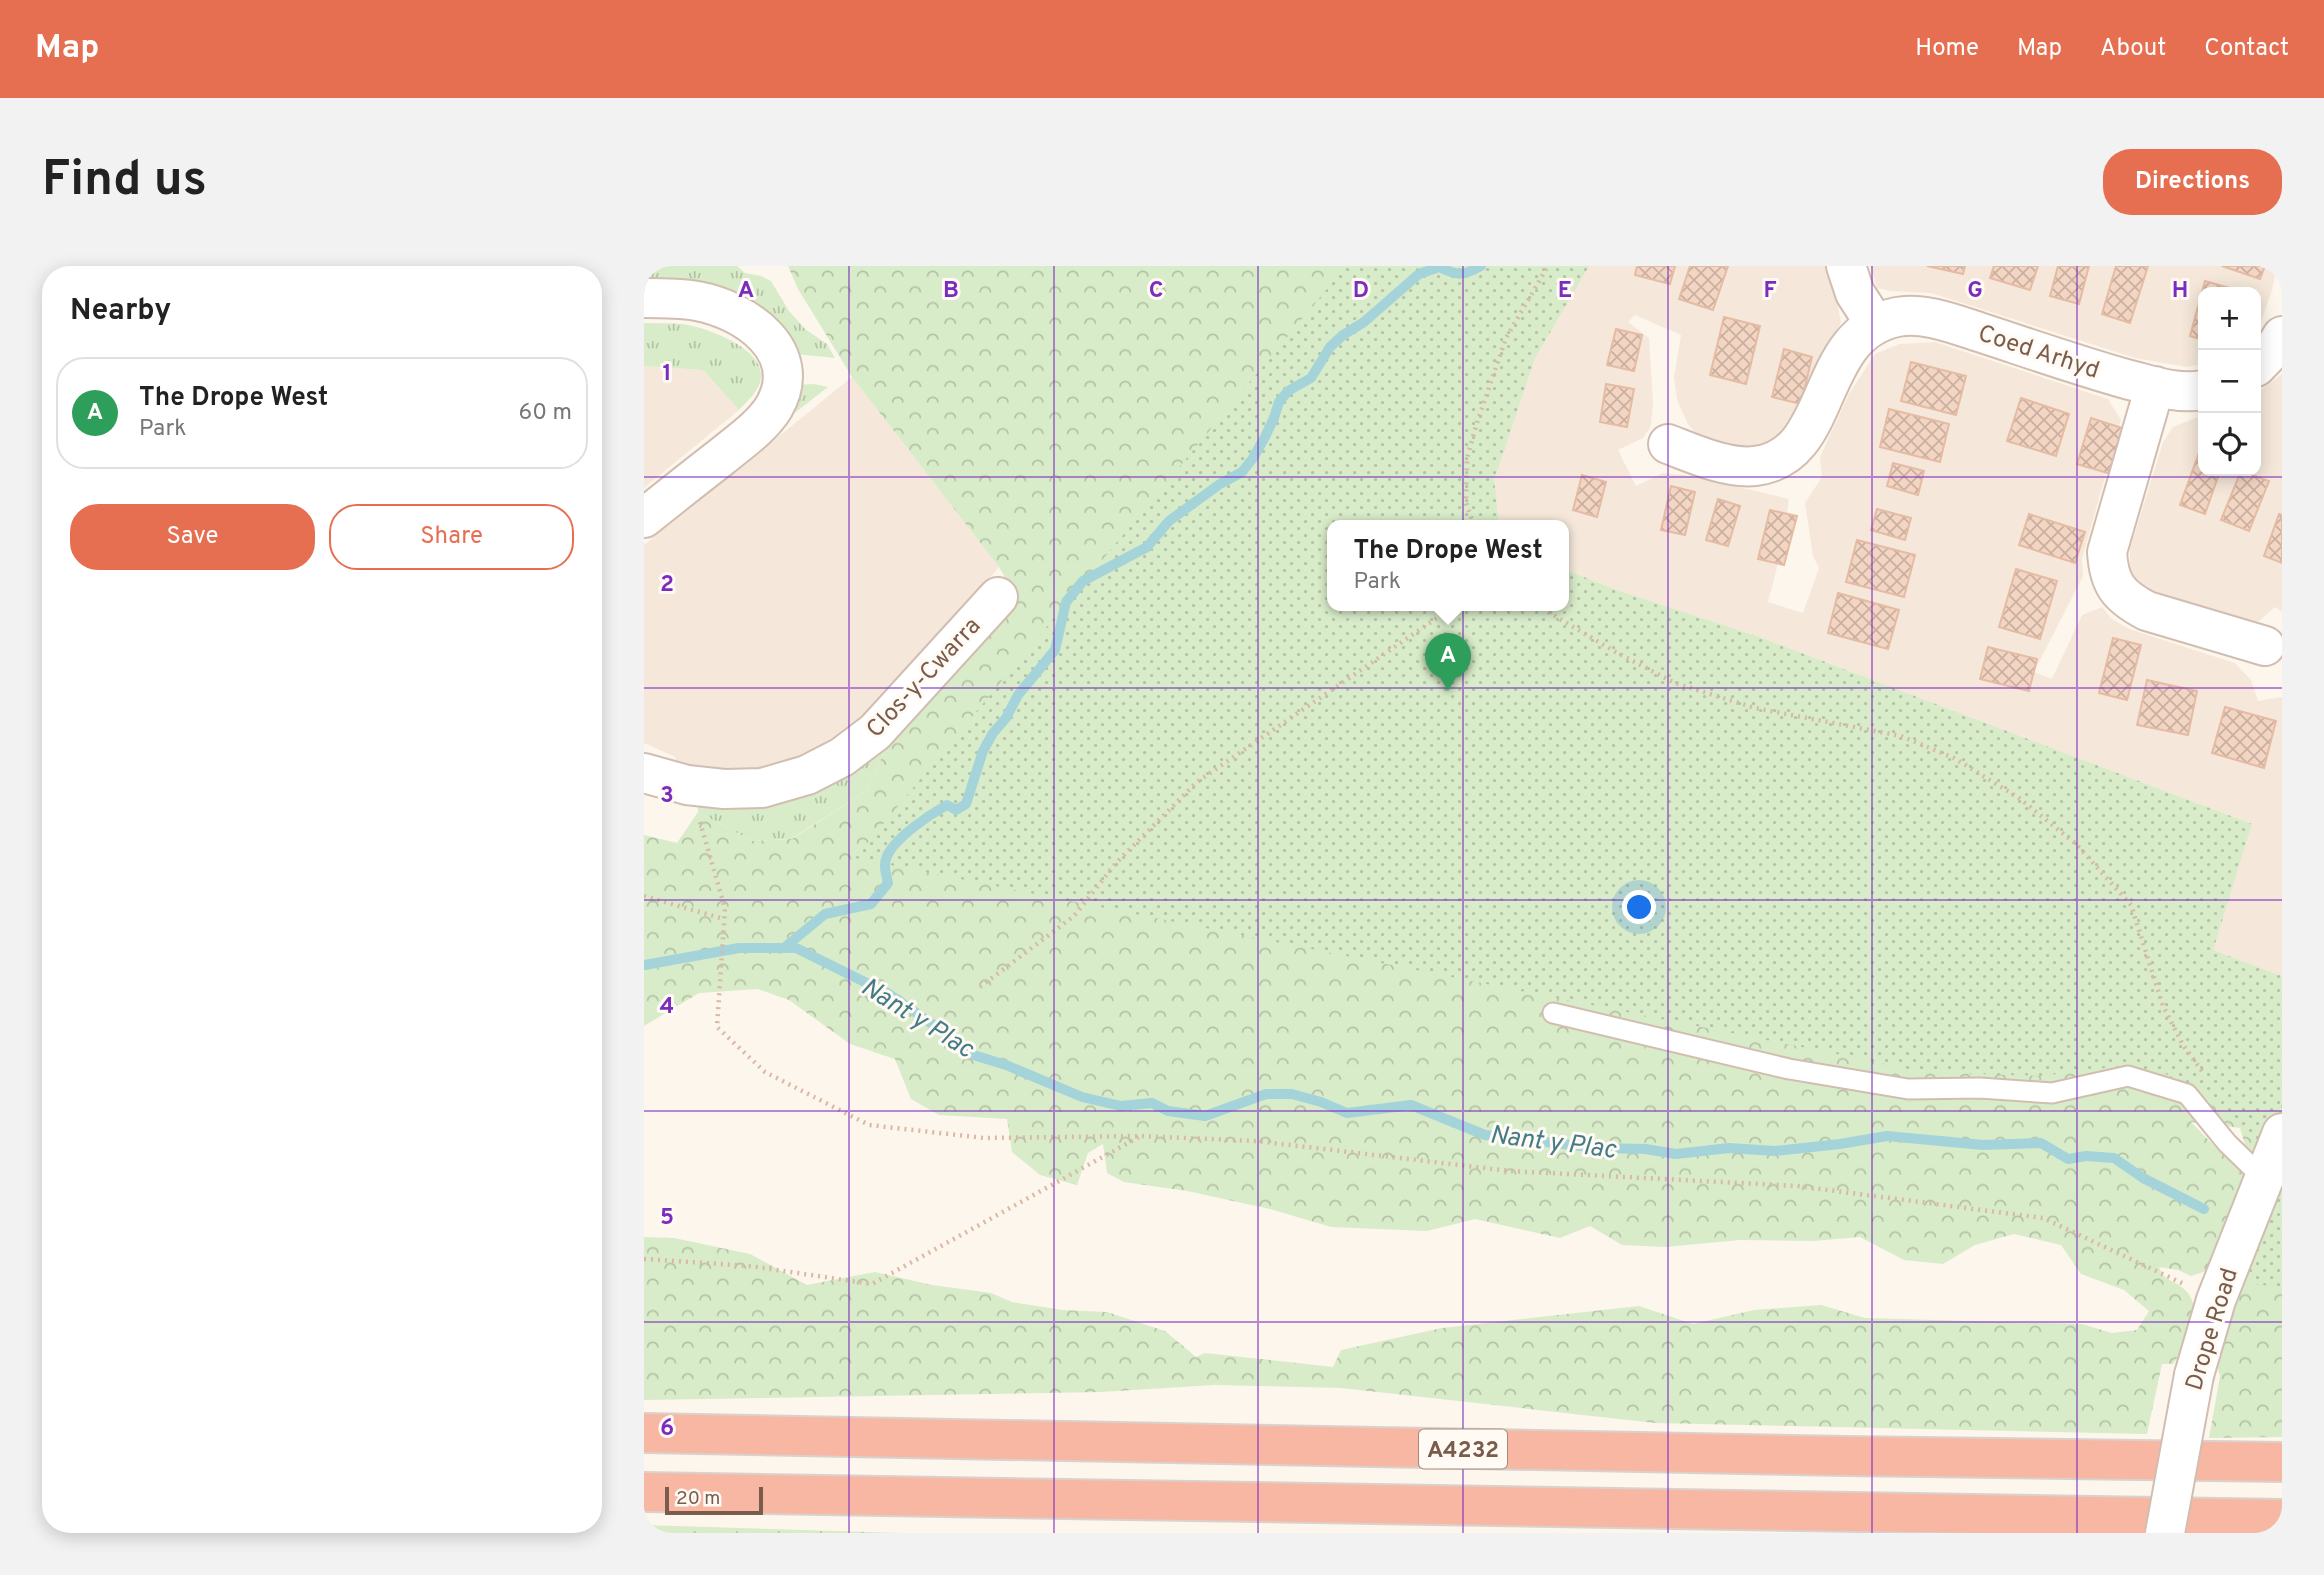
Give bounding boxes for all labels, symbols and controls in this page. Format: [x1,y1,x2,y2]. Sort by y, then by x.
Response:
text: Map [35,28,99,70]
text: Home [1915,34,1979,64]
text: Map [2017,34,2062,64]
text: About [2100,34,2166,64]
text: Contact [2204,34,2289,64]
button: Directions [2103,149,2282,215]
text: Find us [42,151,207,213]
text: A [738,277,754,306]
text: B [943,277,959,306]
text: C [1149,277,1163,306]
text: D [1353,277,1369,306]
text: E [1558,277,1572,306]
text: F [1763,277,1777,306]
text: G [1967,277,1983,306]
text: H [2172,277,2188,306]
map controls [2198,287,2261,476]
button: + [2198,287,2261,350]
text: Nearby [70,293,171,330]
street label: Coed Arhyd [1974,319,2103,387]
button: − [2198,350,2261,413]
text: 1 [662,360,672,389]
text: The Drope West [139,382,328,415]
text: A [87,399,103,428]
text: 60 m [519,399,572,428]
button: locate [2198,413,2261,476]
text: Park [139,415,186,444]
button: Save [70,504,315,570]
button: Share [329,504,574,570]
popup [1327,520,1569,611]
text: The Drope West [1353,535,1543,568]
text: Park [1353,568,1401,597]
text: 2 [660,571,674,600]
street label: Clos-y-Cwarra [861,612,988,745]
pin: A [1425,633,1471,691]
text: 3 [660,782,674,811]
your location [1622,890,1656,924]
water label: Nant y Plac [854,972,980,1067]
text: 4 [660,993,674,1022]
water label: Nant y Plac [1488,1119,1618,1168]
text: 5 [660,1204,674,1233]
street label: Drope Road [2180,1265,2246,1394]
text: 6 [660,1415,674,1444]
road number: A4232 [1419,1430,1507,1468]
scale bar [665,1484,763,1516]
text: 20 m [676,1487,720,1511]

